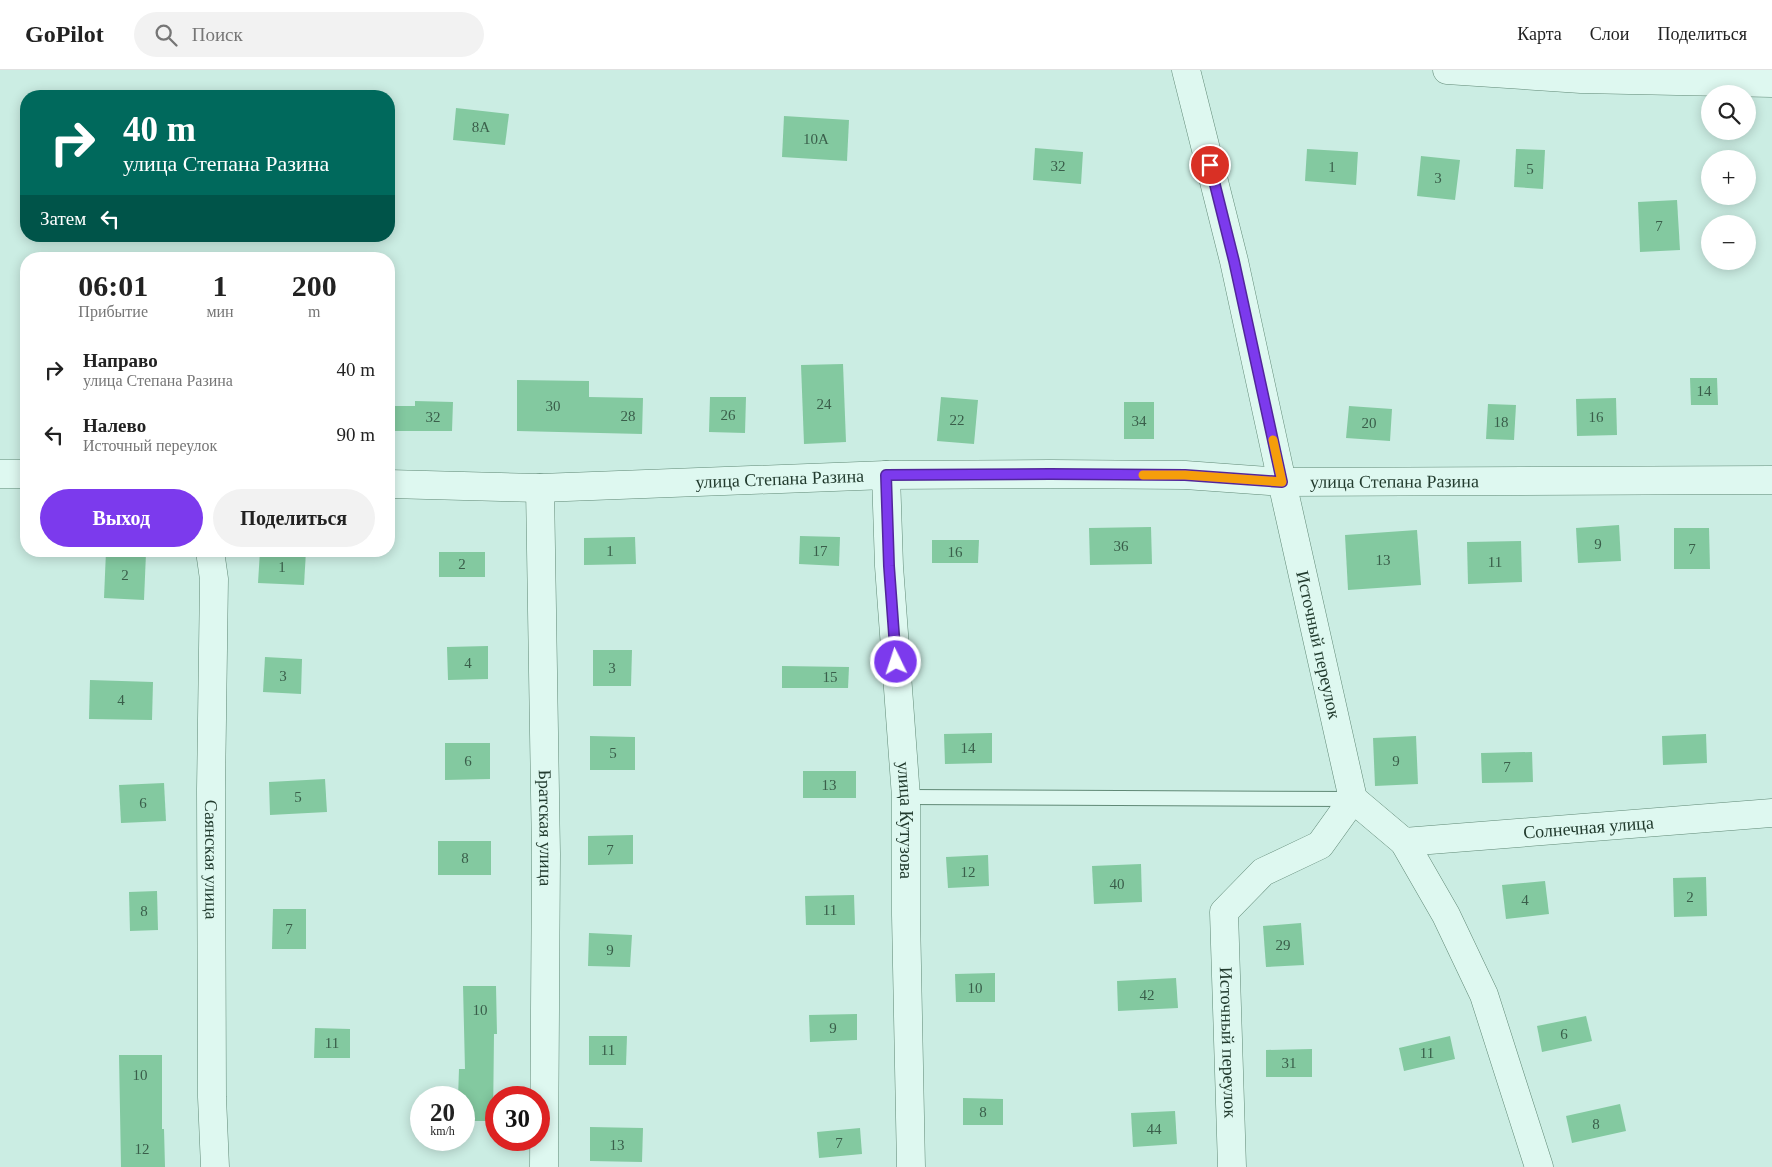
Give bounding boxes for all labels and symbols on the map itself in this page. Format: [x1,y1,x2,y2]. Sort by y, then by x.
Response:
house number: 8А [472,119,490,135]
house number: 10А [803,131,829,147]
pin [1189,144,1231,186]
house number: 32 [1051,158,1066,174]
house number: 1 [1328,159,1336,175]
house number: 5 [1526,161,1534,177]
house number: 3 [1434,170,1442,186]
house number: 7 [1655,218,1663,234]
house number: 14 [1697,383,1712,399]
house number: 24 [817,396,832,412]
house number: 30 [546,398,561,414]
house number: 26 [721,407,736,423]
house number: 28 [621,408,636,424]
house number: 32 [426,409,441,425]
house number: 16 [1589,409,1604,425]
house number: 22 [950,412,965,428]
house number: 34 [1132,413,1147,429]
house number: 18 [1494,414,1509,430]
house number: 20 [1362,415,1377,431]
street label: улица Степана Разина [695,466,865,492]
street label: улица Степана Разина [1310,471,1479,492]
house number: 9 [1594,536,1602,552]
house number: 36 [1114,538,1129,554]
house number: 7 [1688,541,1696,557]
house number: 1 [606,543,614,559]
house number: 17 [813,543,828,559]
house number: 16 [948,544,963,560]
house number: 13 [1376,552,1391,568]
house number: 11 [1488,554,1502,570]
house number: 2 [458,556,466,572]
house number: 1 [278,559,286,575]
house number: 2 [121,567,129,583]
street label: Источный переулок [1292,569,1345,721]
position arrow [869,635,921,687]
house number: 4 [464,655,472,671]
house number: 3 [608,660,616,676]
house number: 3 [279,668,287,684]
house number: 15 [823,669,838,685]
house number: 4 [117,692,125,708]
house number: 14 [961,740,976,756]
house number: 5 [609,745,617,761]
house number: 6 [464,753,472,769]
house number: 9 [1392,753,1400,769]
house number: 7 [1503,759,1511,775]
street label: улица Кутузова [893,761,916,879]
street label: Братская улица [535,769,556,886]
house number: 13 [822,777,837,793]
house number: 5 [294,789,302,805]
house number: 6 [139,795,147,811]
street label: Саянская улица [201,800,221,920]
street label: Солнечная улица [1522,812,1654,843]
house number: 7 [606,842,614,858]
house number: 8 [461,850,469,866]
house number: 12 [961,864,976,880]
house number: 40 [1110,876,1125,892]
house number: 2 [1686,889,1694,905]
house number: 4 [1521,892,1529,908]
house number: 11 [823,902,837,918]
house number: 8 [140,903,148,919]
house number: 7 [285,921,293,937]
house number: 29 [1276,937,1291,953]
house number: 9 [606,942,614,958]
street label: Источный переулок [1216,967,1240,1119]
house number: 10 [968,980,983,996]
house number: 42 [1140,987,1155,1003]
house number: 10 [473,1002,488,1018]
house number: 9 [829,1020,837,1036]
house number: 6 [1560,1026,1568,1042]
house number: 11 [325,1035,339,1051]
house number: 11 [601,1042,615,1058]
house number: 11 [1420,1045,1434,1061]
house number: 31 [1282,1055,1297,1071]
house number: 10 [133,1067,148,1083]
speed limit sign: 30 [485,1086,550,1151]
house number: 8 [979,1104,987,1120]
house number: 8 [1592,1116,1600,1132]
house number: 44 [1147,1121,1162,1137]
house number: 7 [835,1135,843,1151]
house number: 13 [610,1137,625,1153]
house number: 12 [135,1141,150,1157]

